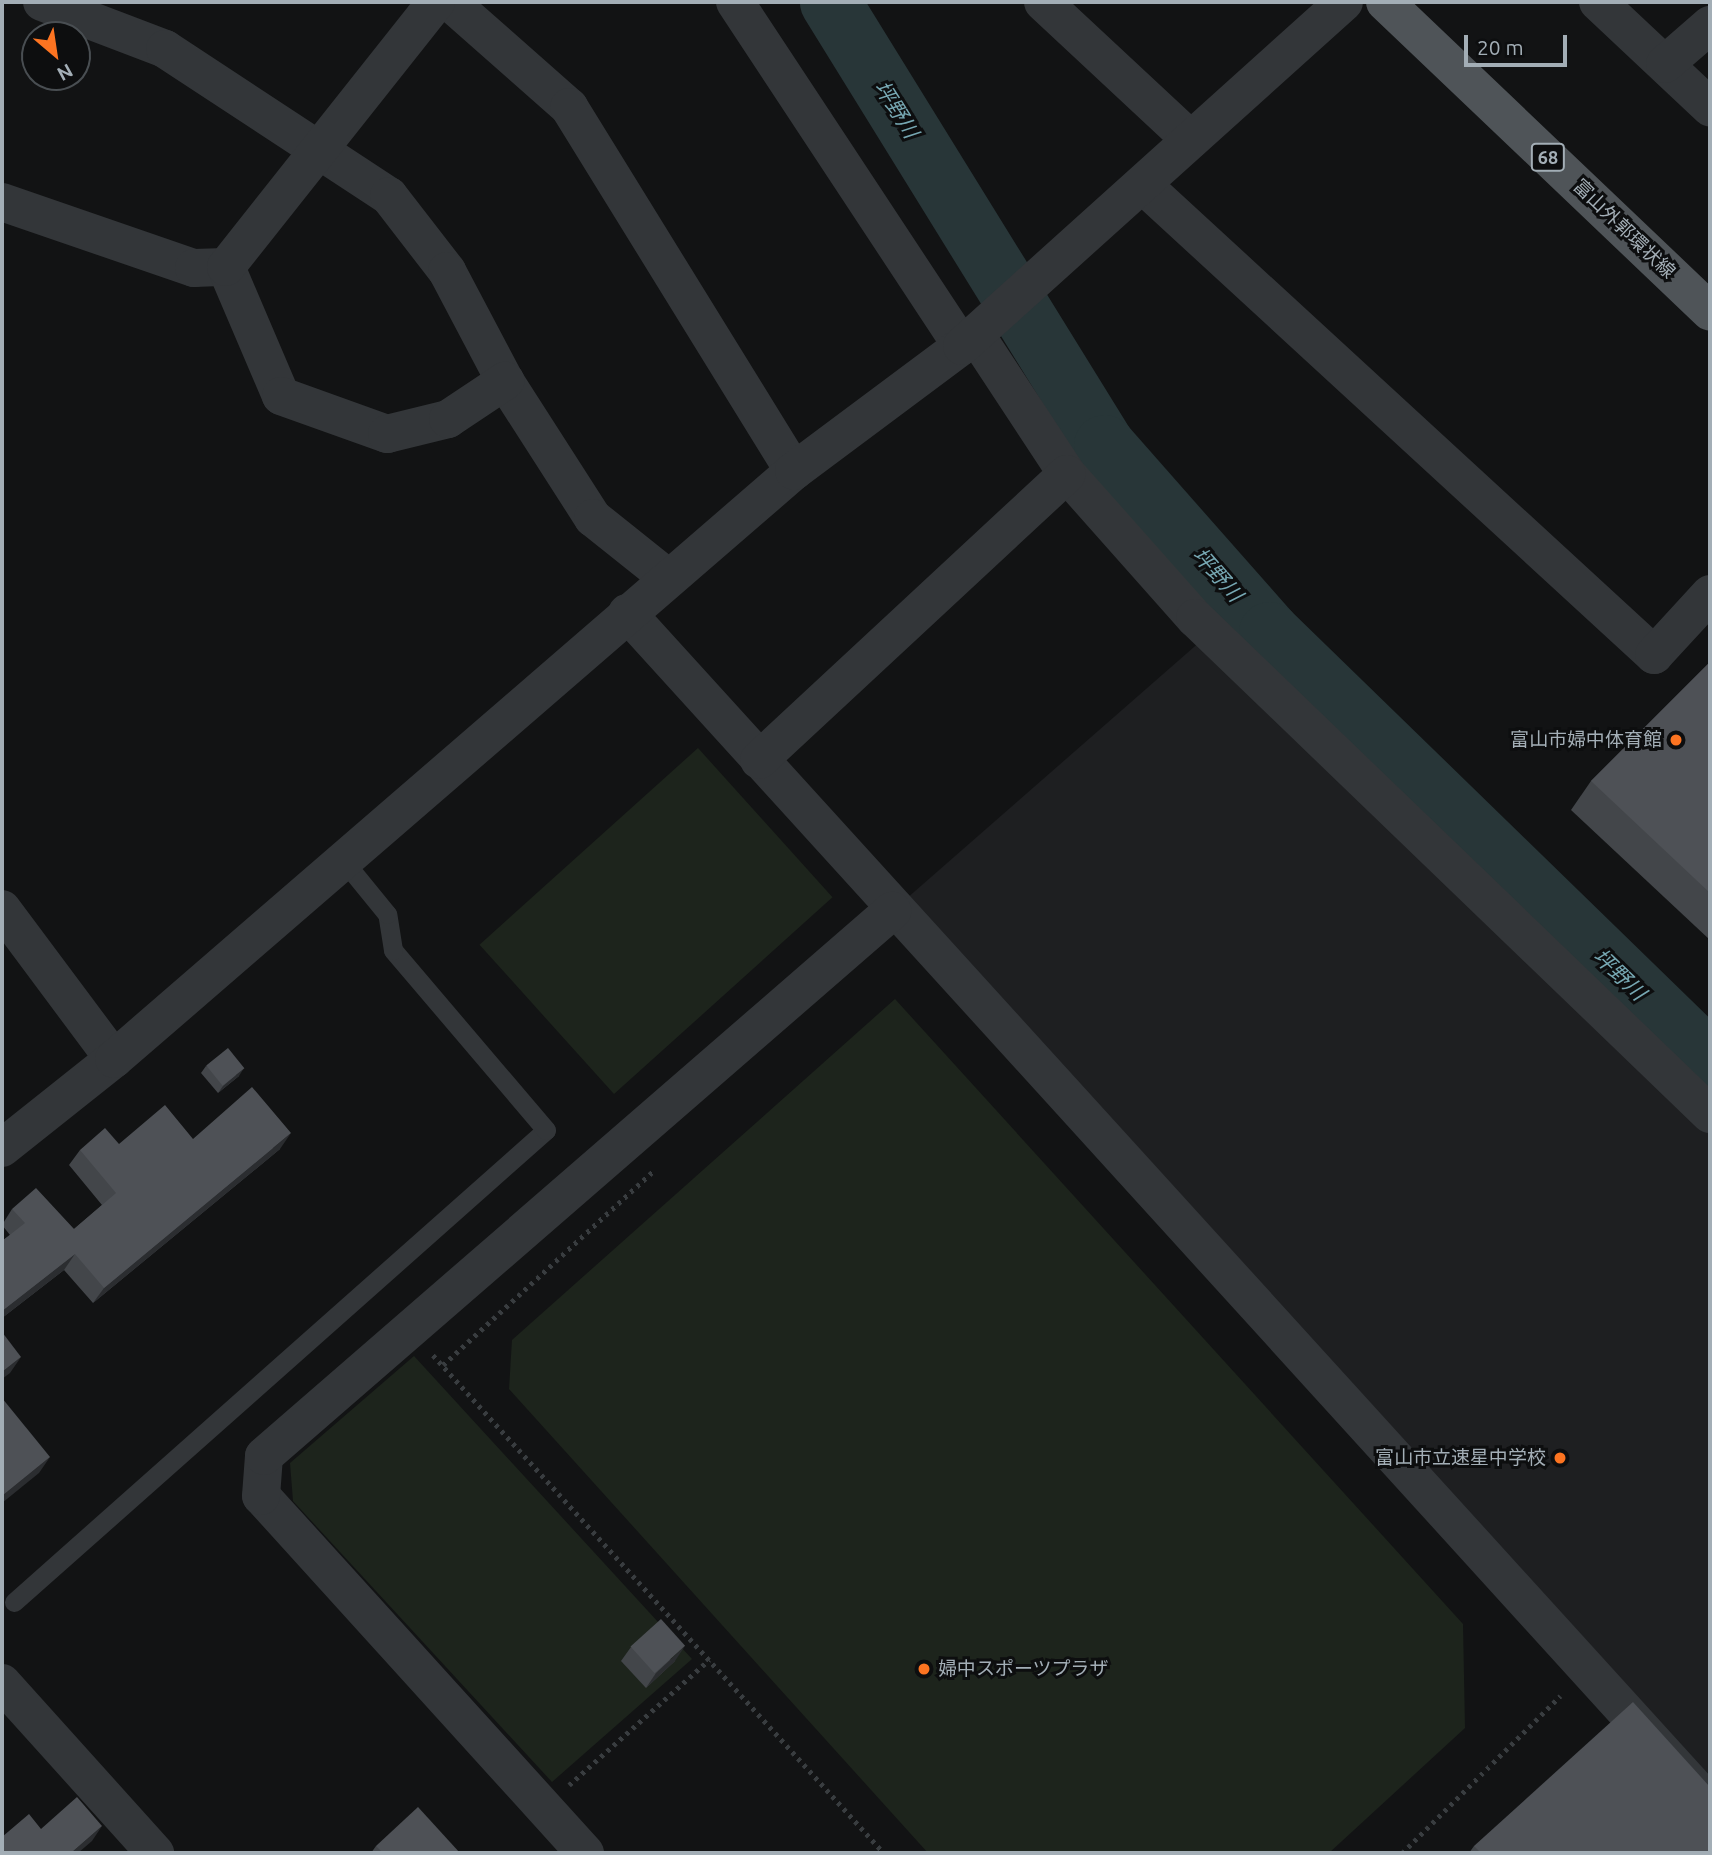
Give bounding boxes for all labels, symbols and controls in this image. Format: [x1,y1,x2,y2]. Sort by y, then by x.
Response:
north arrow [21,21,91,91]
scale bar [1467,21,1570,65]
text: 20 m [1477,35,1524,59]
text: N [54,60,77,86]
water label: 坪野川 [870,76,924,142]
road number: 68 [1530,142,1566,172]
street label: 富山外郭環状線 [1568,175,1680,283]
water label: 坪野川 [1188,542,1248,606]
place label: 富山市婦中体育館 [1510,729,1662,751]
marker: 富山市婦中体育館 [1668,732,1684,748]
water label: 坪野川 [1589,943,1651,1005]
place label: 富山市立速星中学校 [1375,1447,1546,1469]
marker: 富山市立速星中学校 [1552,1450,1568,1466]
place label: 婦中スポーツプラザ [938,1658,1109,1680]
marker: 婦中スポーツプラザ [916,1661,932,1677]

